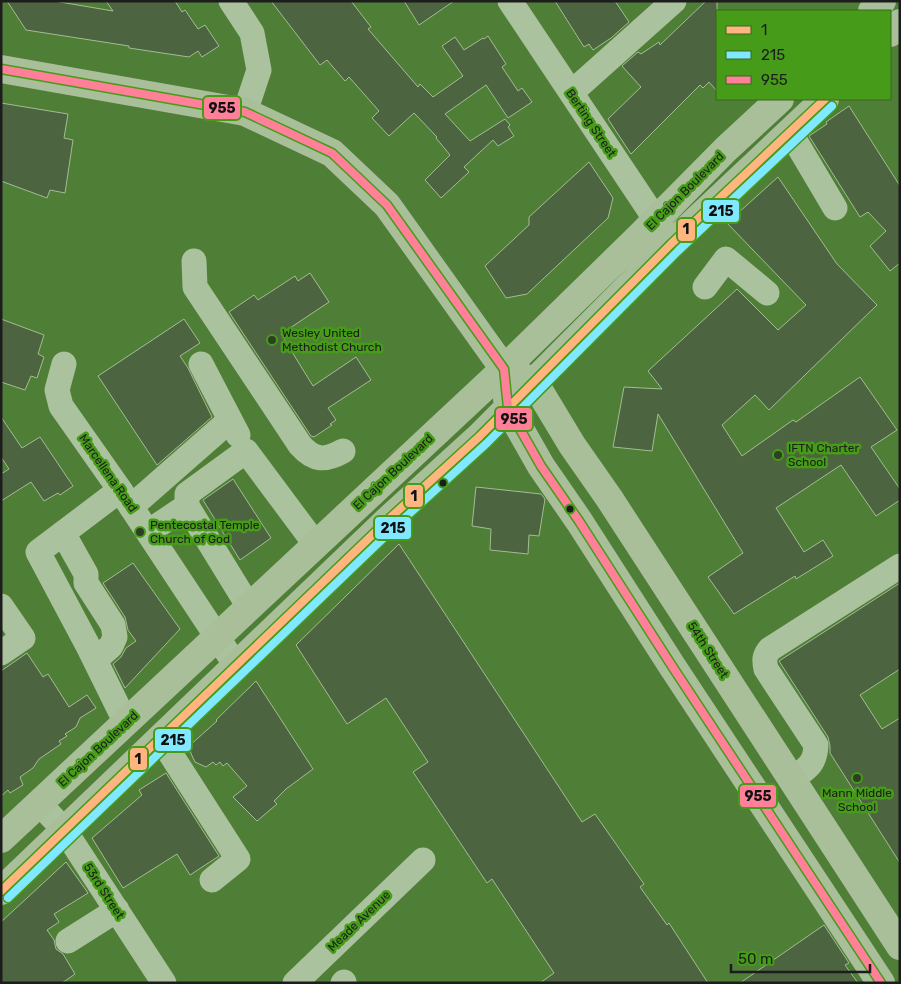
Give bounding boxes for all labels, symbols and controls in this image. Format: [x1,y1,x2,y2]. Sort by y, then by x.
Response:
legend [716,10,891,100]
text: 1 [761,21,767,39]
text: 215 [761,46,785,64]
text: 955 [761,71,788,89]
street label: Berting Street [563,86,619,160]
line badge: 955 [203,96,241,120]
text: 955 [208,100,236,117]
street label: El Cajon Boulevard [643,149,727,233]
line badge: 215 [702,199,740,223]
text: 215 [708,203,734,220]
line badge: 1 [677,218,696,242]
text: 1 [683,221,690,238]
place label: Wesley United Methodist Church [282,326,382,354]
marker: Wesley United Methodist Church [266,334,278,346]
line badge: 955 [495,407,533,431]
text: 955 [500,411,528,428]
street label: Marcellena Road [76,431,140,515]
street label: El Cajon Boulevard [350,431,436,513]
place label: IFTN Charter School [788,441,859,469]
marker: IFTN Charter School [772,449,784,461]
unlabelled marker [438,478,448,488]
line badge: 1 [404,484,424,508]
text: 1 [411,488,418,505]
unlabelled marker [565,504,575,514]
line badge: 215 [374,516,412,540]
place label: Pentecostal Temple Church of God [150,518,260,546]
text: 215 [380,520,406,537]
marker: Pentecostal Temple Church of God [134,526,146,538]
street label: 54th Street [685,619,732,681]
street label: El Cajon Boulevard [55,708,141,790]
line badge: 215 [154,728,192,752]
text: 215 [160,732,186,749]
line badge: 1 [129,747,148,771]
text: 1 [135,751,142,768]
marker: Mann Middle School [851,772,863,784]
line badge: 955 [739,784,777,808]
place label: Mann Middle School [822,786,892,814]
text: 955 [744,788,772,805]
street label: 53rd Street [81,861,127,922]
street label: Meade Avenue [325,888,393,954]
scale bar [731,942,870,974]
text: 50 m [738,950,773,968]

